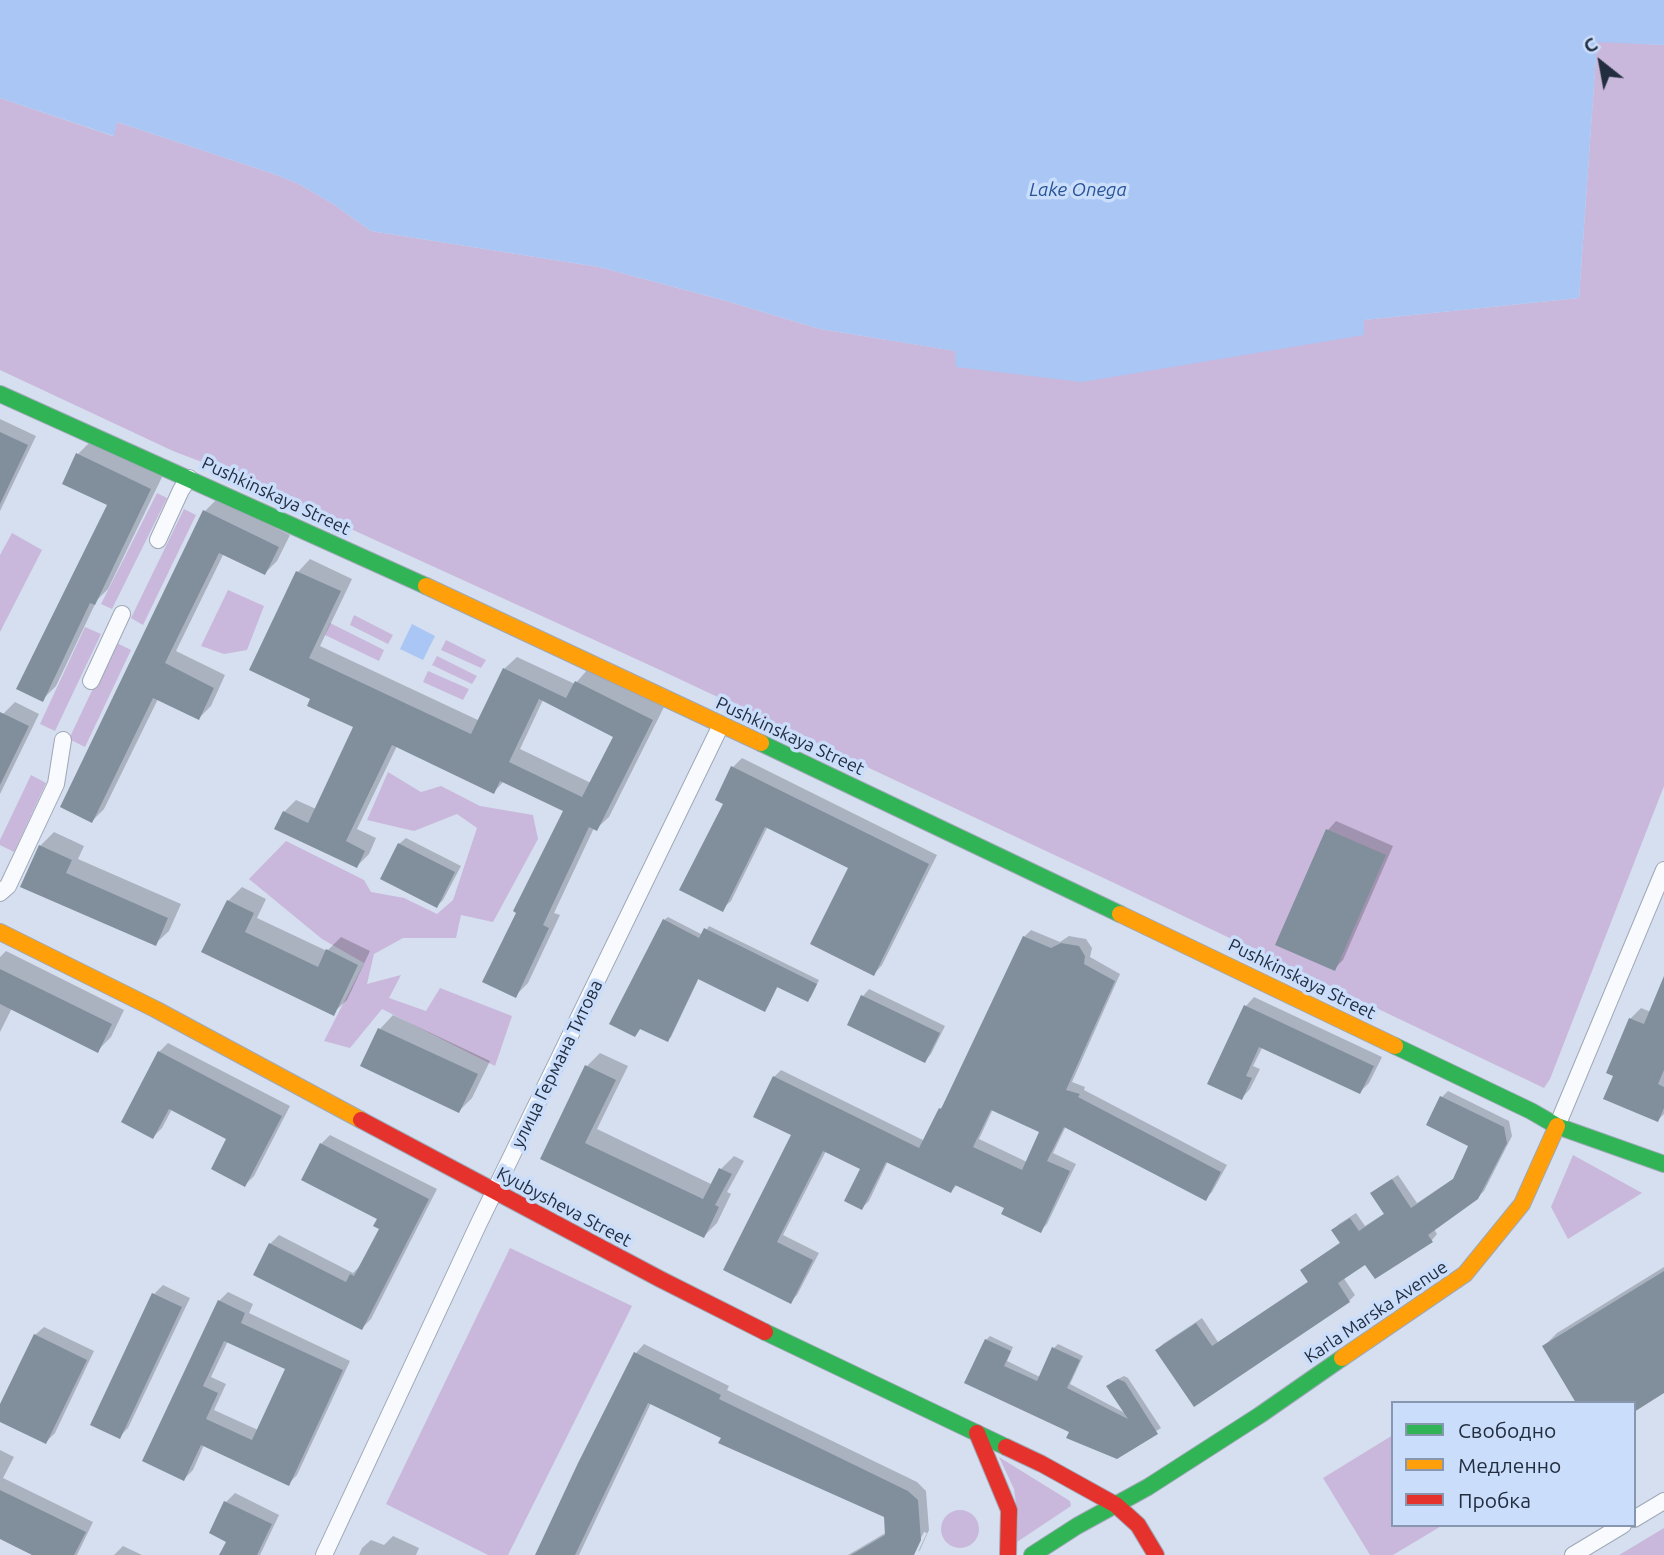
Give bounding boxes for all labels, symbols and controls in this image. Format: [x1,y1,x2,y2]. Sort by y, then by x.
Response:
north arrow [1566,28,1636,98]
text: С [1579,32,1601,58]
water label: Lake Onega [1029,179,1127,201]
street label: Pushkinskaya Street [198,452,354,540]
street label: Pushkinskaya Street [712,692,868,780]
street label: Pushkinskaya Street [1225,934,1379,1024]
street label: улица Германа Титова [507,976,607,1152]
street label: Kyubysheva Street [493,1162,635,1252]
street label: Karla Marska Avenue [1300,1256,1452,1368]
legend [1391,1401,1636,1527]
text: Свободно [1458,1418,1556,1442]
text: Медленно [1458,1453,1561,1477]
text: Пробка [1458,1488,1531,1512]

